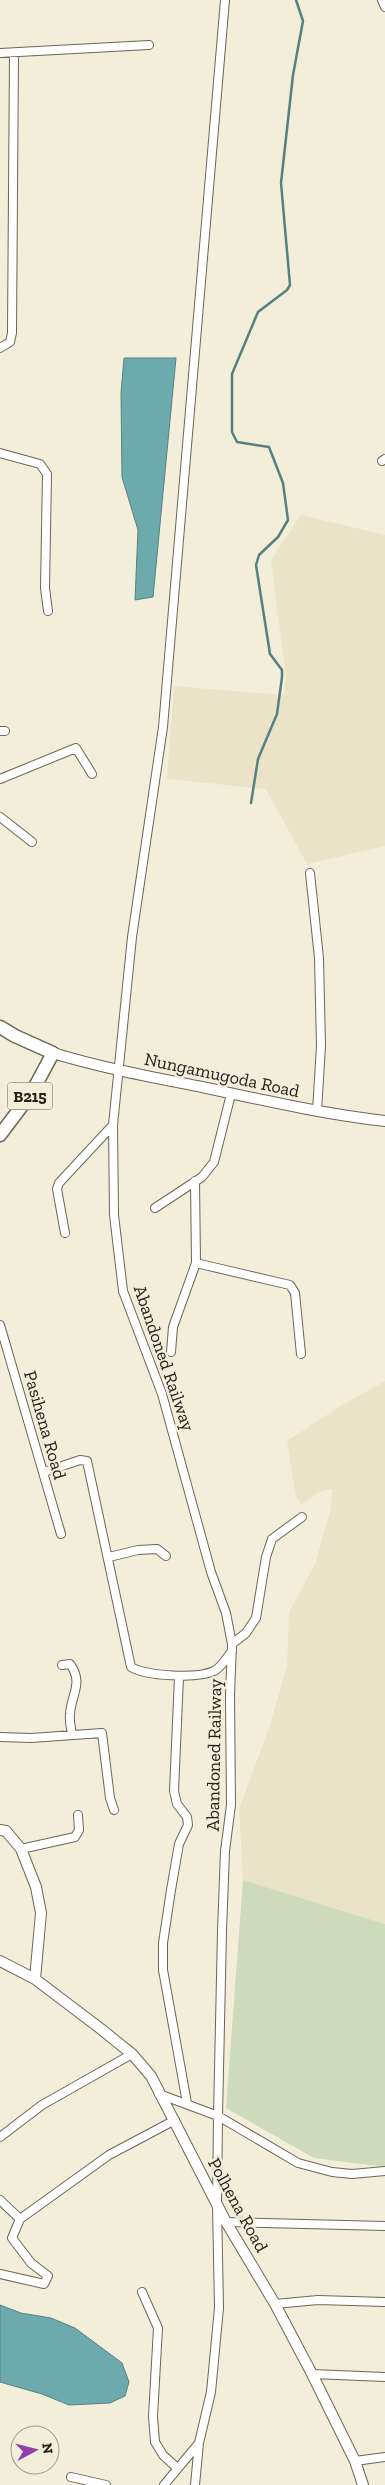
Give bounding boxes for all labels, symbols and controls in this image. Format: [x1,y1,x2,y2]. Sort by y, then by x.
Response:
street label: Nungamugoda Road [142,1048,302,1102]
road number: B215 [8,1082,52,1110]
street label: Abandoned Railway [129,1282,200,1435]
street label: Pasihena Road [19,1368,71,1482]
street label: Abandoned Railway [202,1678,226,1832]
street label: Polhena Road [203,2154,273,2256]
north arrow [10,2425,60,2475]
text: N [38,2442,57,2455]

